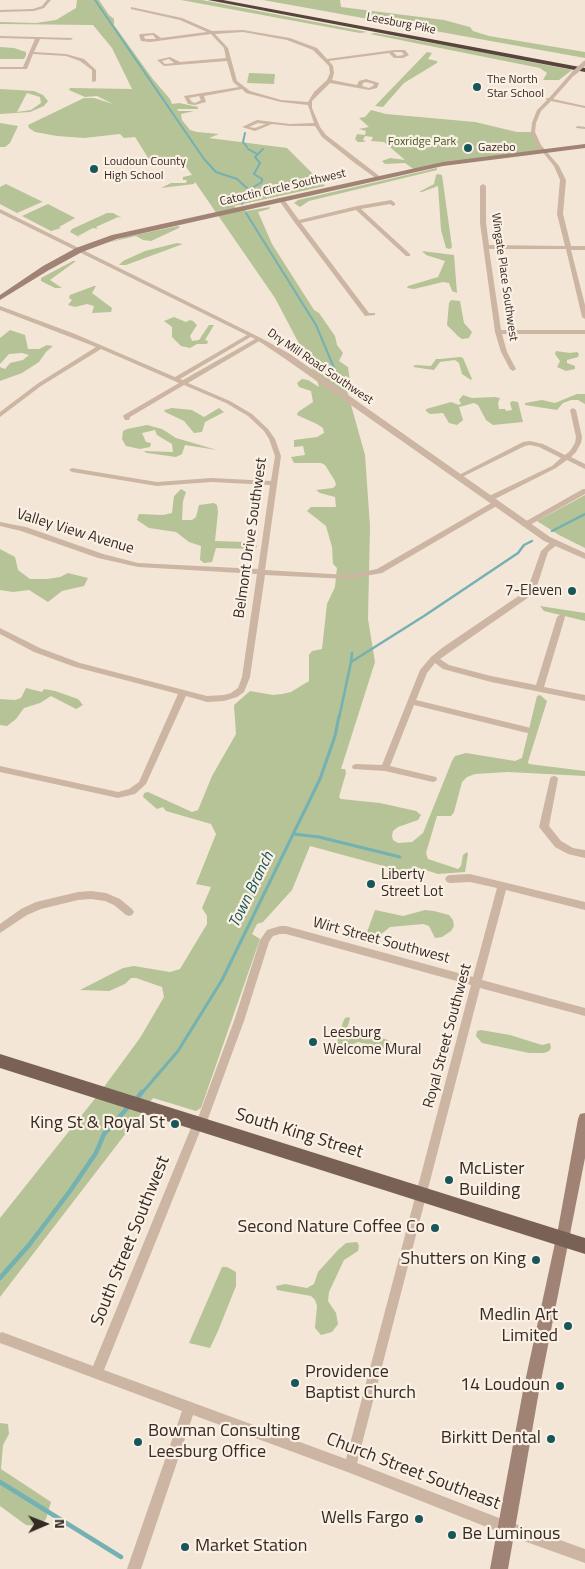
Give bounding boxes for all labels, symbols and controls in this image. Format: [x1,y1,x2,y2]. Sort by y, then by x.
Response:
street label: Leesburg Pike [365,10,437,38]
place label: The North Star School [487,73,544,101]
marker: The North Star School [471,81,483,93]
park label: Foxridge Park [388,135,456,149]
place label: Gazebo [478,141,516,155]
marker: Gazebo [462,142,474,154]
place label: Loudoun County High School [104,155,186,183]
marker: Loudoun County High School [88,163,100,175]
street label: Catoctin Circle Southwest [219,166,347,210]
street label: Wingate Place Southwest [488,212,520,342]
street label: Dry Mill Road Southwest [264,326,376,408]
street label: Belmont Drive Southwest [231,457,271,619]
street label: Valley View Avenue [14,506,136,558]
place label: 7-Eleven [505,582,562,600]
marker: 7-Eleven [566,585,578,597]
water label: Town Branch [225,849,279,931]
place label: Liberty Street Lot [381,866,443,901]
marker: Liberty Street Lot [365,878,377,890]
street label: Wirt Street Southwest [311,914,451,968]
street label: Royal Street Southwest [420,962,476,1110]
place label: Leesburg Welcome Mural [323,1024,422,1059]
marker: Leesburg Welcome Mural [307,1036,319,1048]
street label: South King Street [233,1104,365,1164]
place label: King St & Royal St [30,1113,165,1135]
marker: King St & Royal St [169,1118,181,1130]
street label: South Street Southwest [87,1153,175,1329]
place label: McLister Building [459,1159,524,1202]
marker: McLister Building [443,1174,455,1186]
place label: Second Nature Coffee Co [237,1217,425,1239]
marker: Second Nature Coffee Co [429,1222,441,1234]
place label: Shutters on King [401,1249,526,1271]
marker: Shutters on King [530,1254,542,1266]
place label: Medlin Art Limited [479,1305,558,1348]
marker: Medlin Art Limited [562,1320,574,1332]
place label: Providence Baptist Church [305,1362,416,1405]
place label: 14 Loudoun [460,1375,550,1397]
marker: Providence Baptist Church [289,1377,301,1389]
marker: 14 Loudoun [554,1380,566,1392]
place label: Bowman Consulting Leesburg Office [148,1421,300,1464]
place label: Birkitt Dental [441,1428,541,1450]
street label: Church Street Southeast [323,1429,503,1515]
marker: Birkitt Dental [545,1433,557,1445]
marker: Bowman Consulting Leesburg Office [132,1436,144,1448]
north arrow [20,1499,70,1549]
place label: Wells Fargo [321,1508,409,1530]
marker: Wells Fargo [413,1513,425,1525]
text: N [50,1519,71,1529]
place label: Be Luminous [462,1524,560,1546]
marker: Be Luminous [446,1529,458,1541]
place label: Market Station [195,1536,307,1558]
marker: Market Station [179,1541,191,1553]

